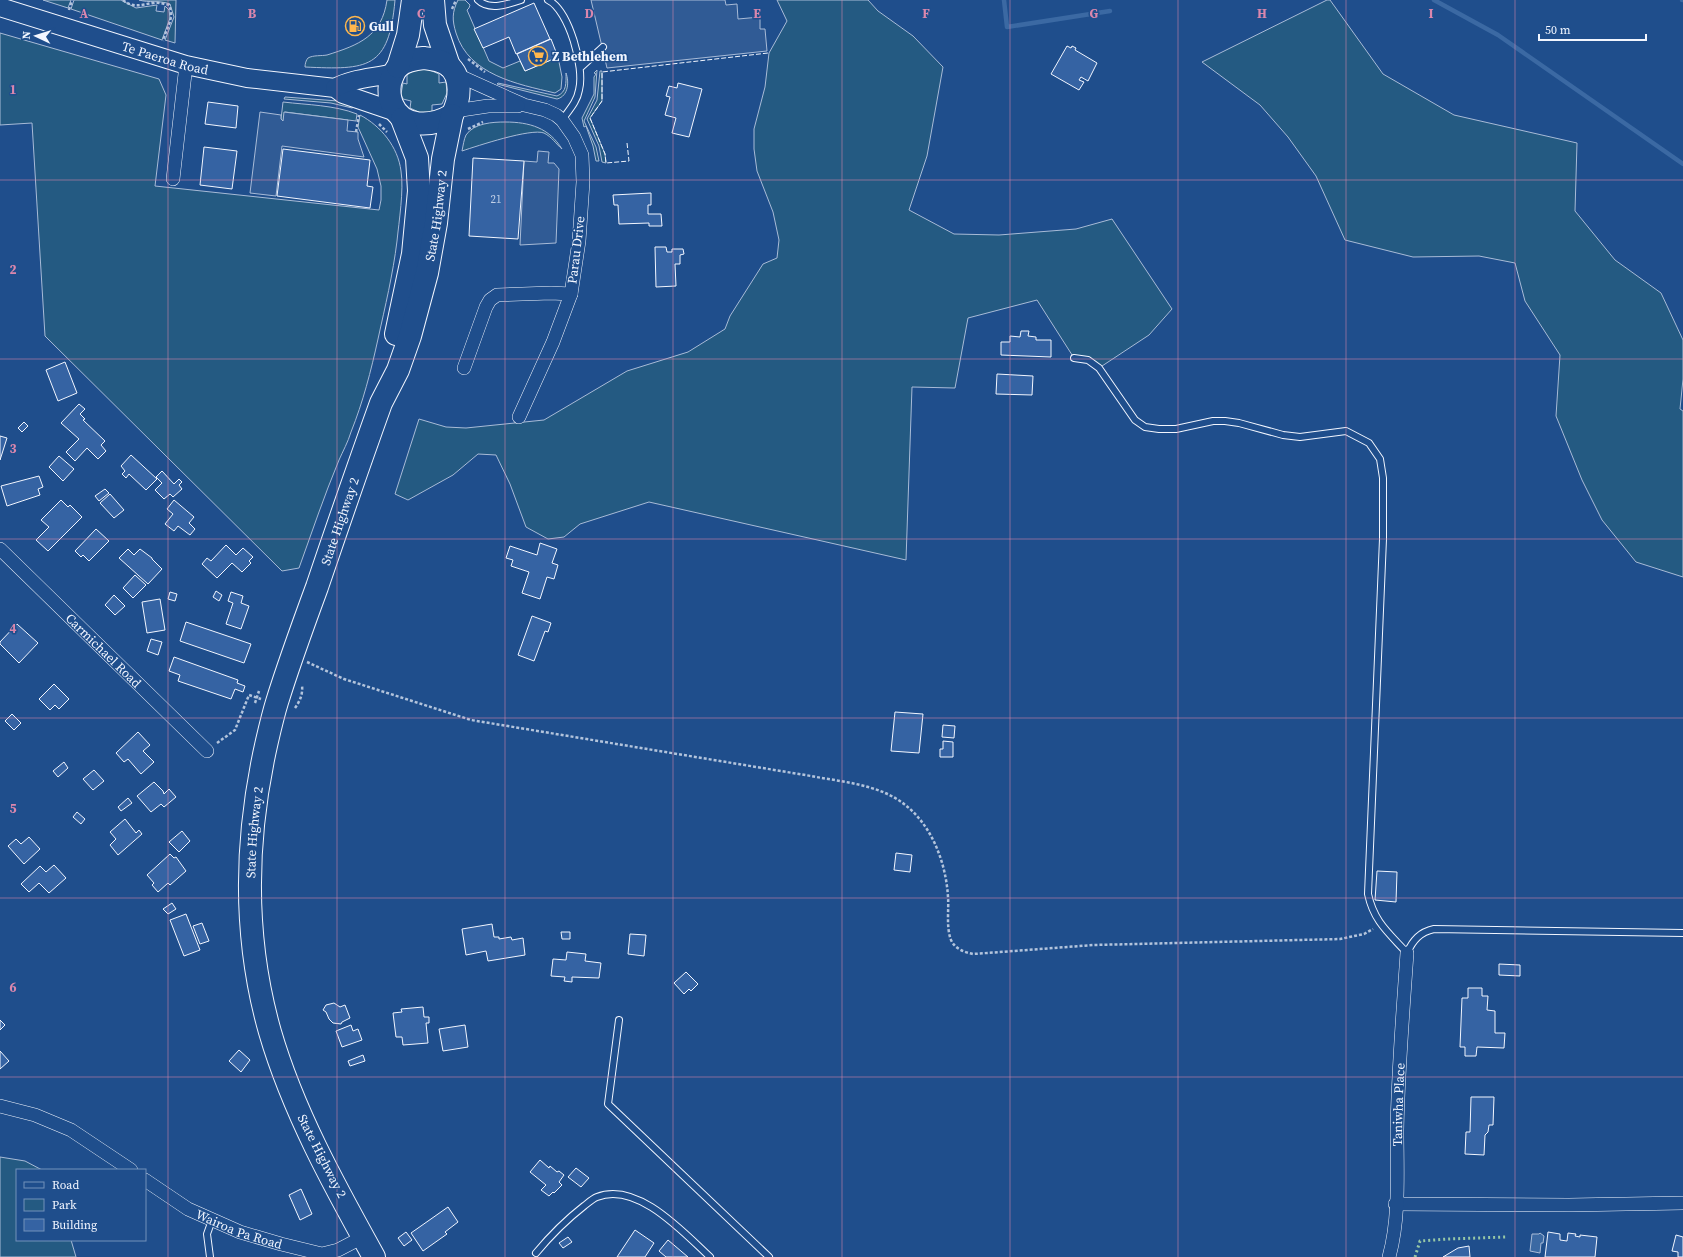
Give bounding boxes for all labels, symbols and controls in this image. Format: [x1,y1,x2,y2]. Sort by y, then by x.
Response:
text: A [80,5,89,22]
text: B [248,5,257,22]
text: C [417,5,425,22]
text: D [584,5,594,22]
text: E [753,5,761,22]
text: F [922,5,930,22]
text: G [1090,5,1099,22]
text: H [1257,5,1267,22]
text: I [1428,5,1434,22]
fuel station icon: Gull [344,15,366,37]
north arrow [16,16,56,56]
scale bar [1539,16,1646,42]
place label: Gull [369,18,394,35]
text: 50 m [1545,22,1571,38]
text: N [19,31,34,40]
street label: Te Paeroa Road [120,37,211,78]
supermarket icon: Z Bethlehem [527,45,549,67]
place label: Z Bethlehem [552,48,628,65]
text: 1 [9,81,17,98]
street label: State Highway 2 [421,169,450,262]
house number: 21 [491,192,502,207]
street label: Parau Drive [563,215,589,285]
text: 2 [9,261,17,278]
text: 3 [9,440,17,457]
street label: State Highway 2 [317,475,363,567]
street label: Carmichael Road [62,609,146,692]
text: 4 [9,620,17,637]
street label: State Highway 2 [242,785,267,878]
text: 5 [9,800,17,817]
text: 6 [9,979,17,996]
street label: Taniwha Place [1388,1062,1408,1146]
street label: State Highway 2 [294,1111,350,1201]
legend [16,1169,146,1241]
text: Road [52,1177,79,1193]
text: Park [52,1197,77,1213]
street label: Wairoa Pa Road [193,1205,285,1253]
text: Building [52,1217,97,1233]

